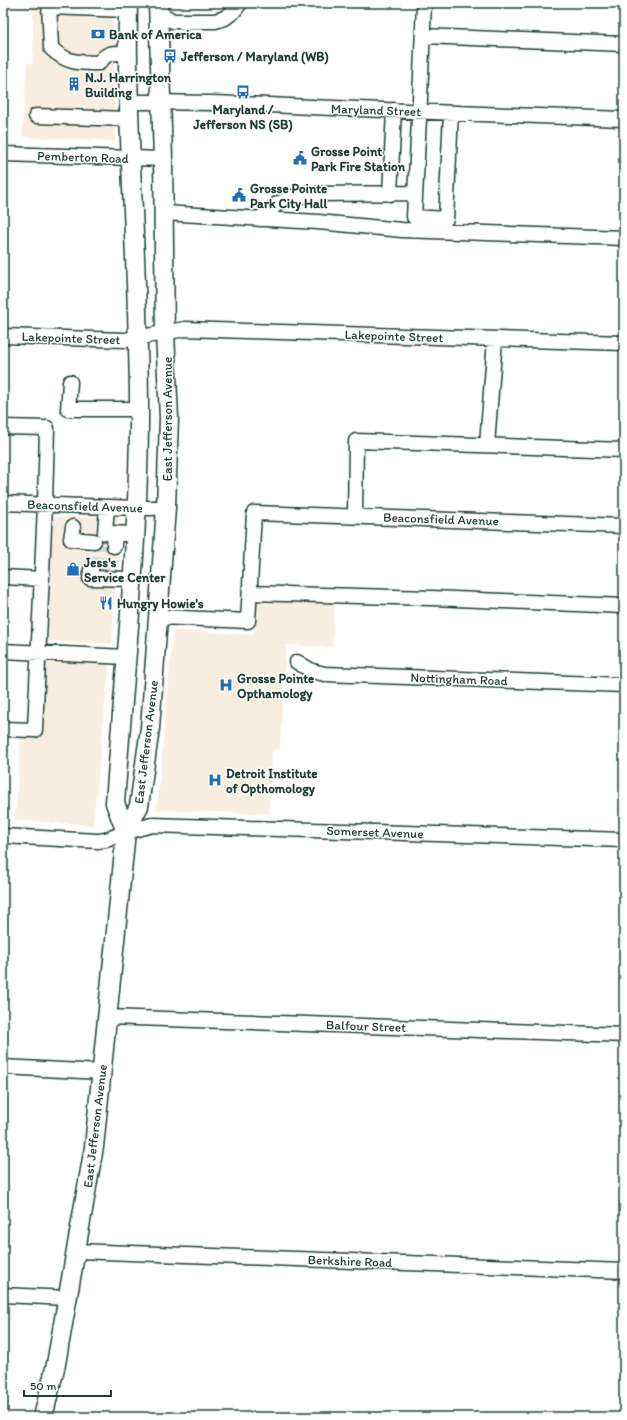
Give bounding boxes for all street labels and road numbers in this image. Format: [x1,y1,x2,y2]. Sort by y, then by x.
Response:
street label: Maryland Street [331,101,421,119]
street label: Pemberton Road [37,148,129,166]
street label: Lakepointe Street [344,327,444,345]
street label: Lakepointe Street [21,329,121,347]
street label: East Jefferson Avenue [160,357,175,481]
street label: Beaconsfield Avenue [27,496,143,516]
street label: Beaconsfield Avenue [383,509,499,529]
street label: Nottingham Road [410,670,508,688]
street label: East Jefferson Avenue [131,679,161,805]
street label: Somerset Avenue [326,823,424,841]
street label: Balfour Street [326,1017,406,1035]
street label: East Jefferson Avenue [80,1063,110,1189]
street label: Berkshire Road [307,1252,393,1270]

